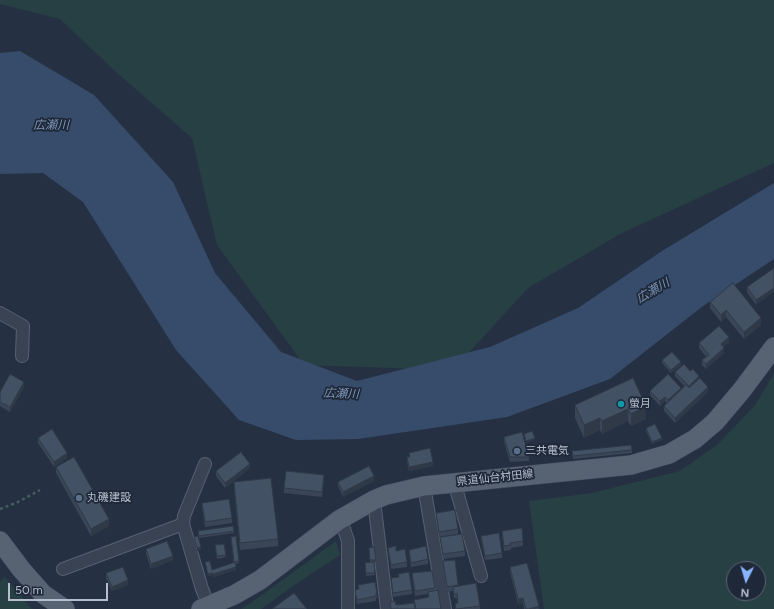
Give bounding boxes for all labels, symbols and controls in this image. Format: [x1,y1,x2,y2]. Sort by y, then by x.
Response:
water label: 広瀬川 [33,118,69,132]
water label: 広瀬川 [634,276,672,306]
water label: 広瀬川 [323,386,359,402]
place label: 螢月 [629,397,651,411]
marker: 螢月 [616,399,626,409]
place label: 三共電気 [525,444,569,458]
marker: 三共電気 [512,446,522,456]
street label: 県道仙台村田線 [456,467,534,489]
place label: 丸磯建設 [87,491,131,505]
marker: 丸磯建設 [74,493,84,503]
north arrow [726,561,766,601]
scale bar [10,575,110,601]
text: 50 m [15,583,43,597]
text: N [740,586,750,599]

